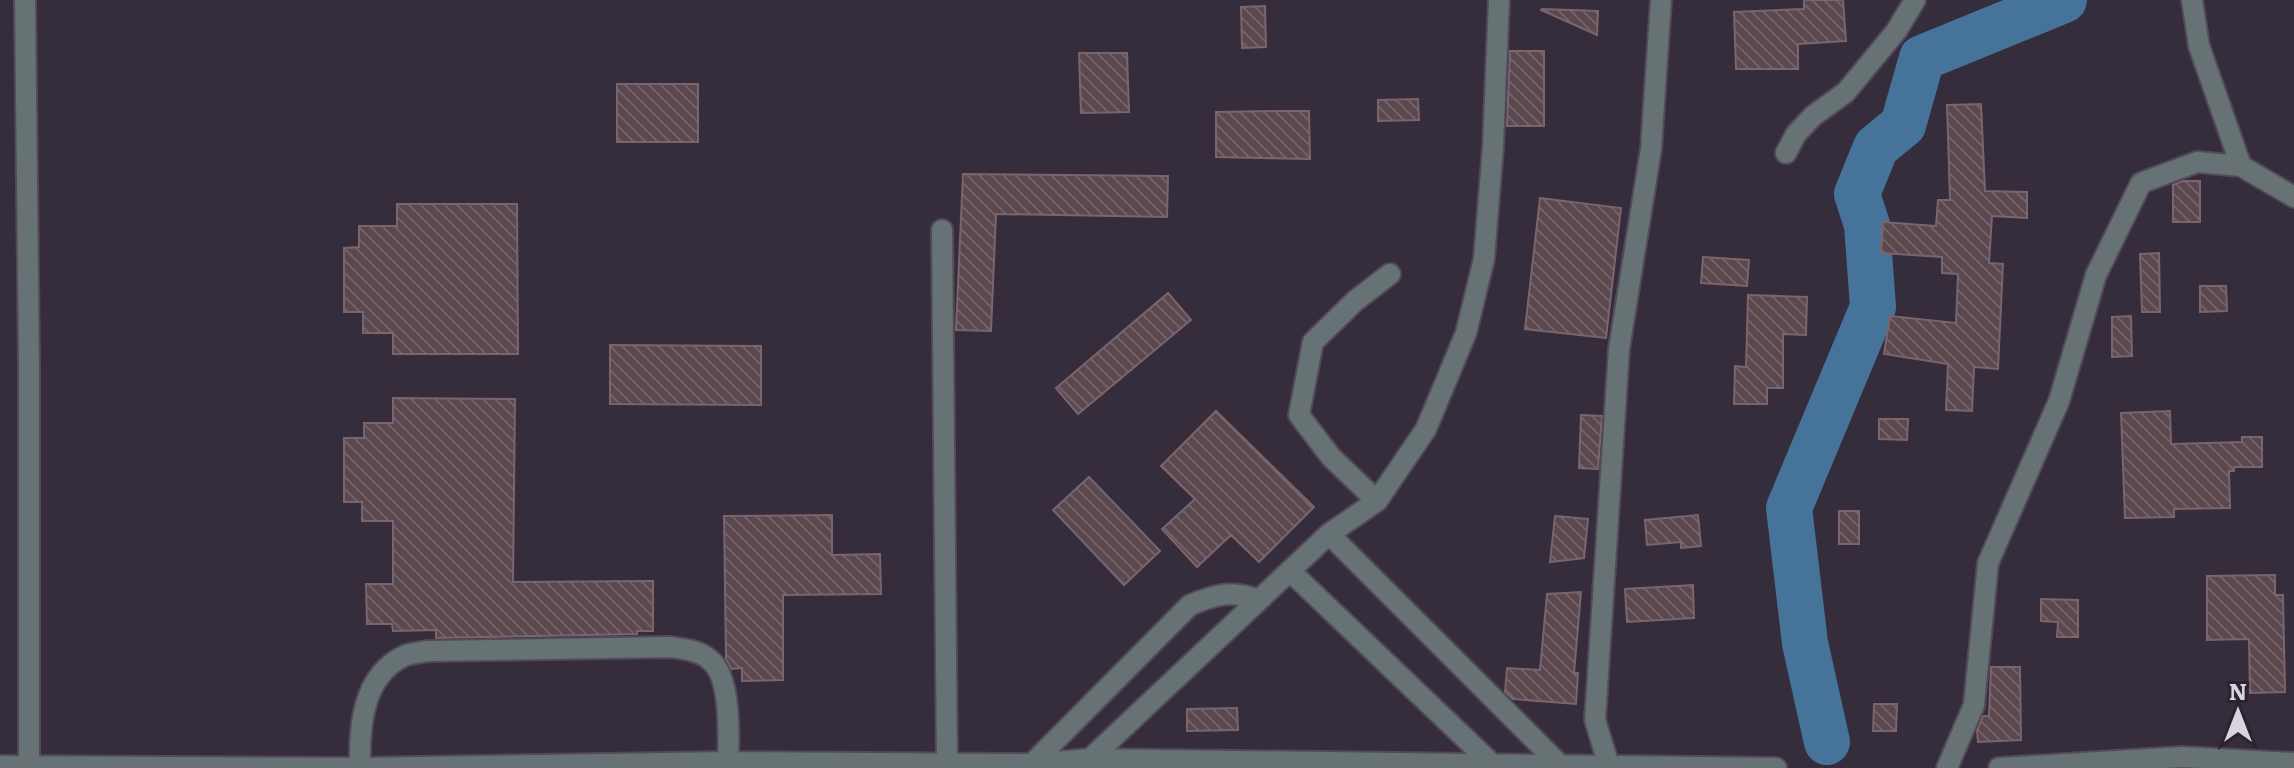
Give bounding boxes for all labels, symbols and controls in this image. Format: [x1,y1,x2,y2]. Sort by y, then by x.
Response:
north arrow [2198,672,2278,752]
text: N [2229,674,2247,707]

